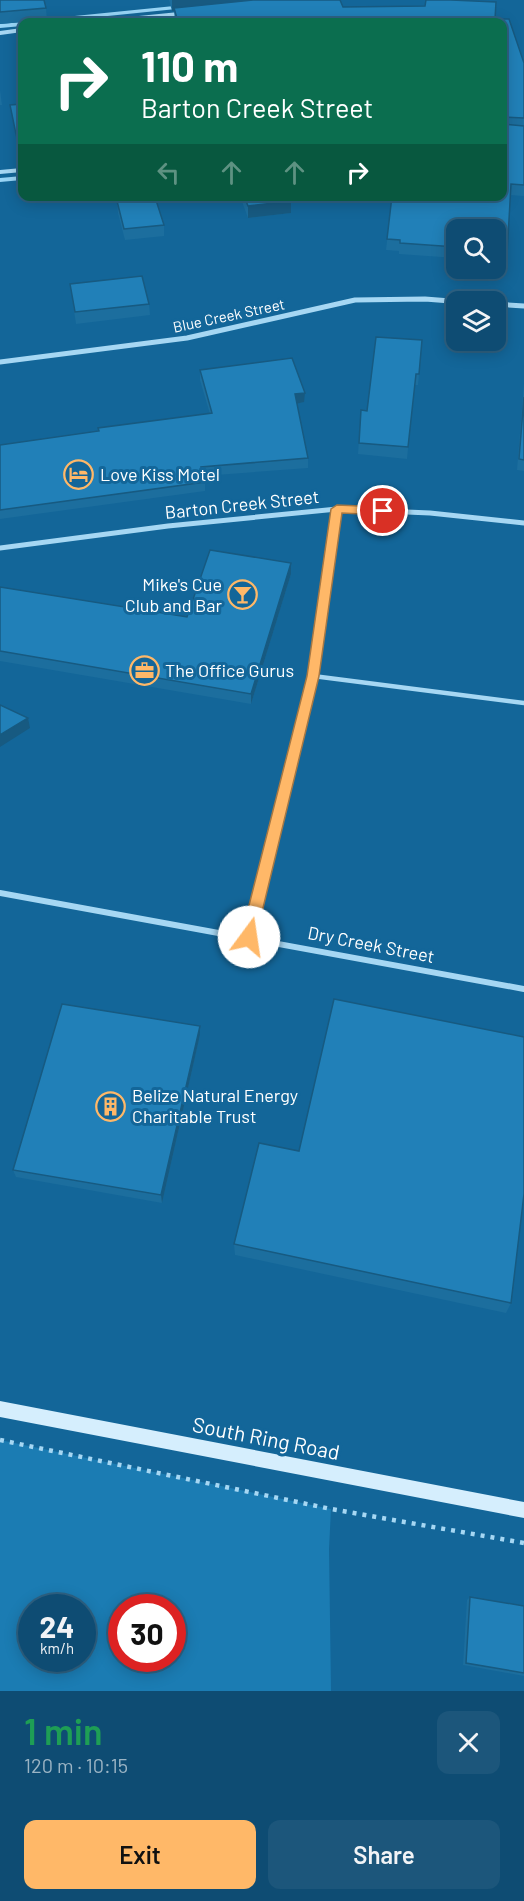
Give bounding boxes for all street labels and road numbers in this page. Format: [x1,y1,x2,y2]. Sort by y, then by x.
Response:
street label: Blue Creek Street [171,294,286,336]
street label: Barton Creek Street [164,485,320,523]
street label: Dry Creek Street [306,921,436,967]
street label: South Ring Road [191,1411,342,1464]

